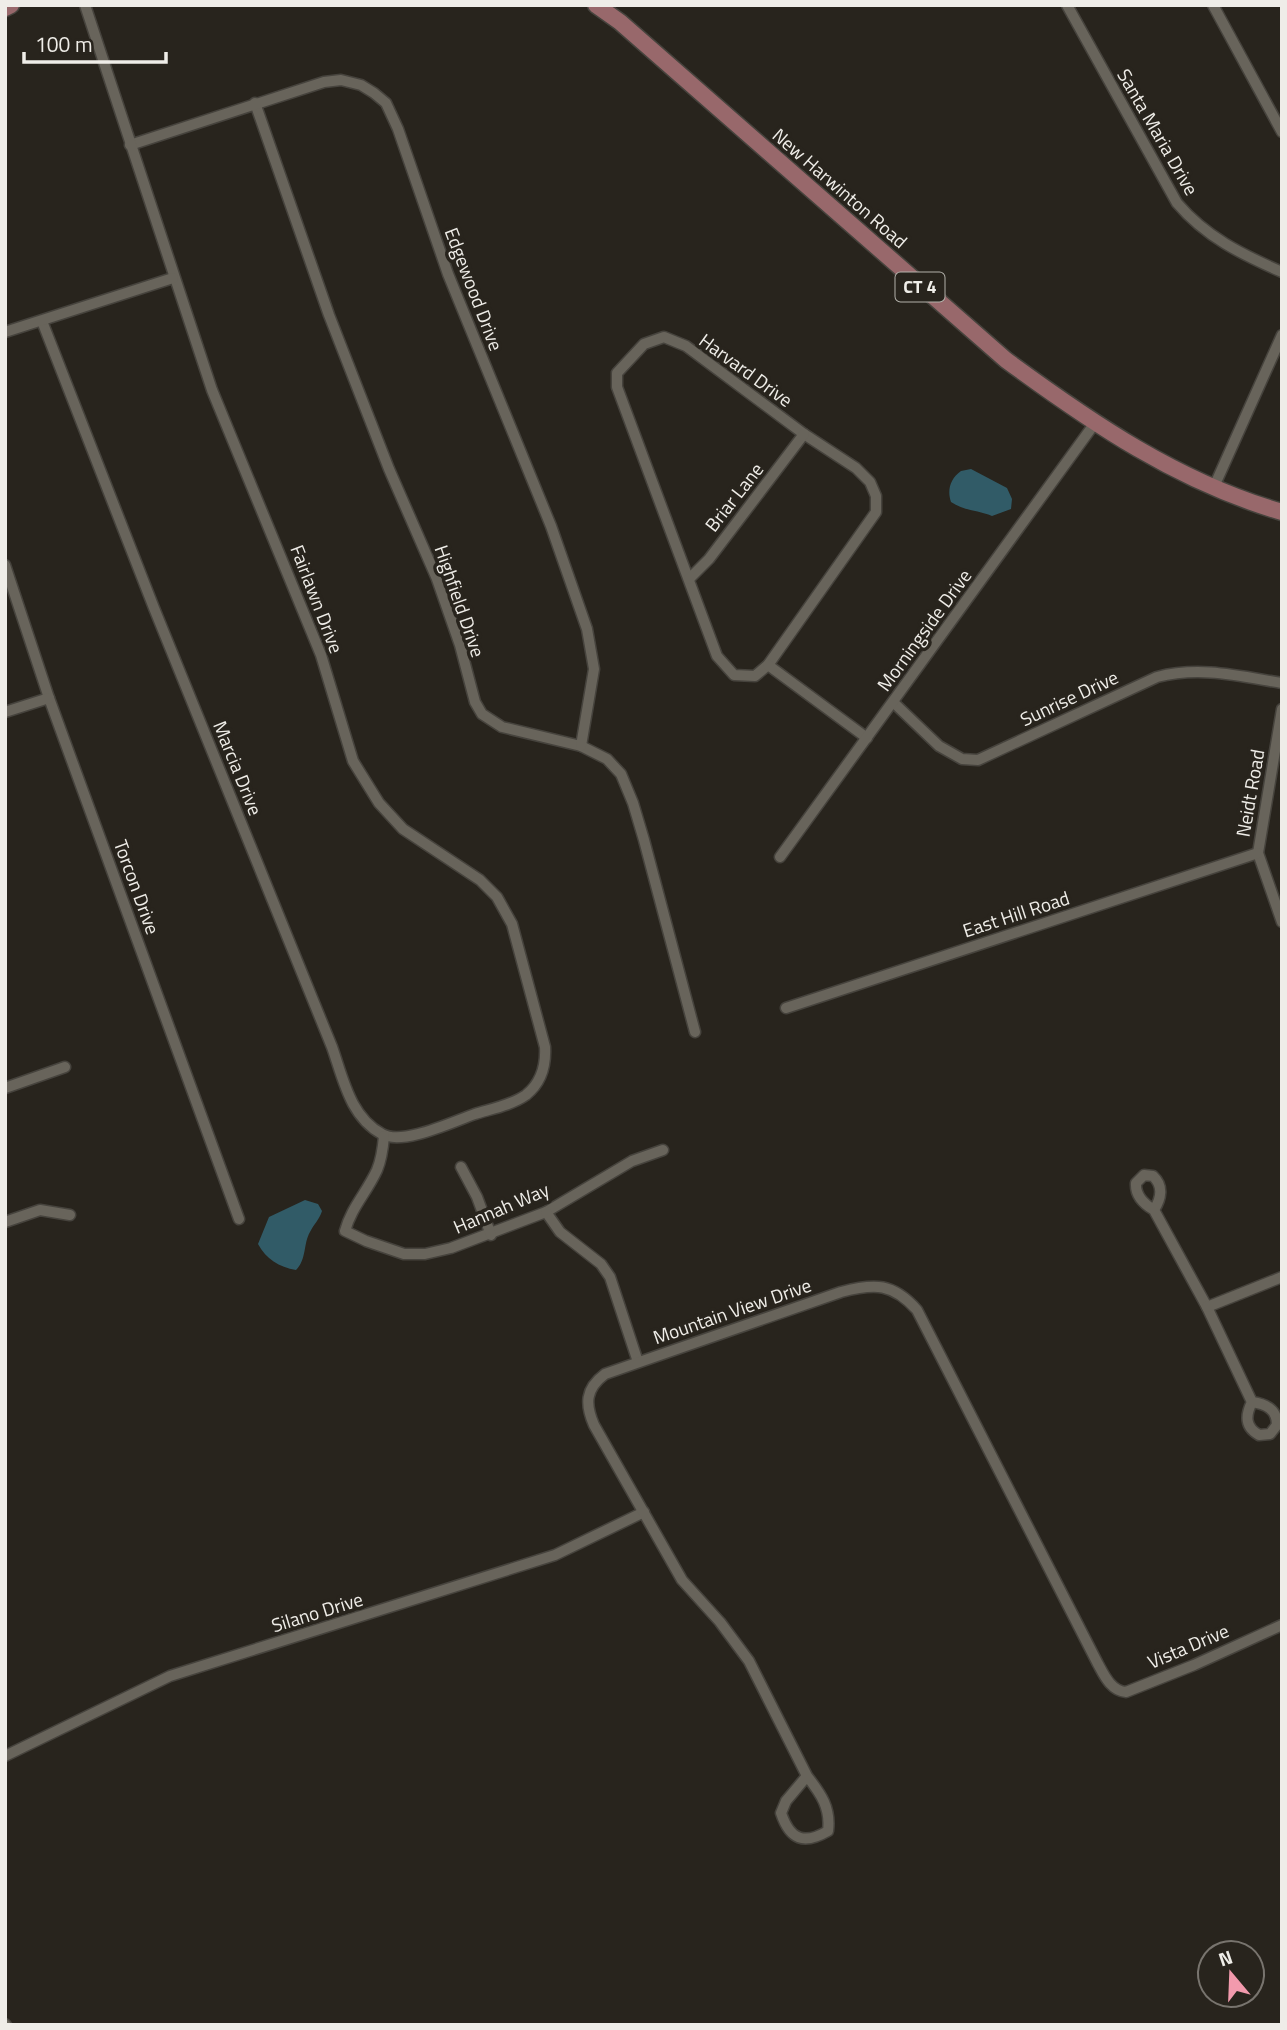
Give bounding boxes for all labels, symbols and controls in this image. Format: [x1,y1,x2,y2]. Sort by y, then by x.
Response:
scale bar [24,21,166,65]
text: 100 m [35,28,92,60]
street label: Santa Maria Drive [1110,63,1206,200]
street label: New Harwinton Road [766,121,914,255]
street label: Edgewood Drive [438,223,511,355]
road number: CT 4 [895,272,944,302]
street label: Harvard Drive [693,326,799,414]
street label: Briar Lane [697,456,770,538]
street label: Fairlawn Drive [284,540,351,657]
street label: Highfield Drive [428,541,493,661]
street label: Morningside Drive [869,562,978,697]
street label: Sunrise Drive [1015,662,1123,733]
street label: Marcia Drive [206,716,271,819]
street label: Neidt Road [1228,747,1271,839]
street label: Torcon Drive [107,835,168,938]
street label: East Hill Road [959,883,1073,944]
street label: Hannah Way [448,1174,553,1241]
street label: Mountain View Drive [649,1270,815,1351]
street label: Silano Drive [268,1584,366,1639]
street label: Vista Drive [1143,1615,1233,1676]
north arrow [1196,1939,1266,2009]
text: N [1214,1942,1236,1973]

